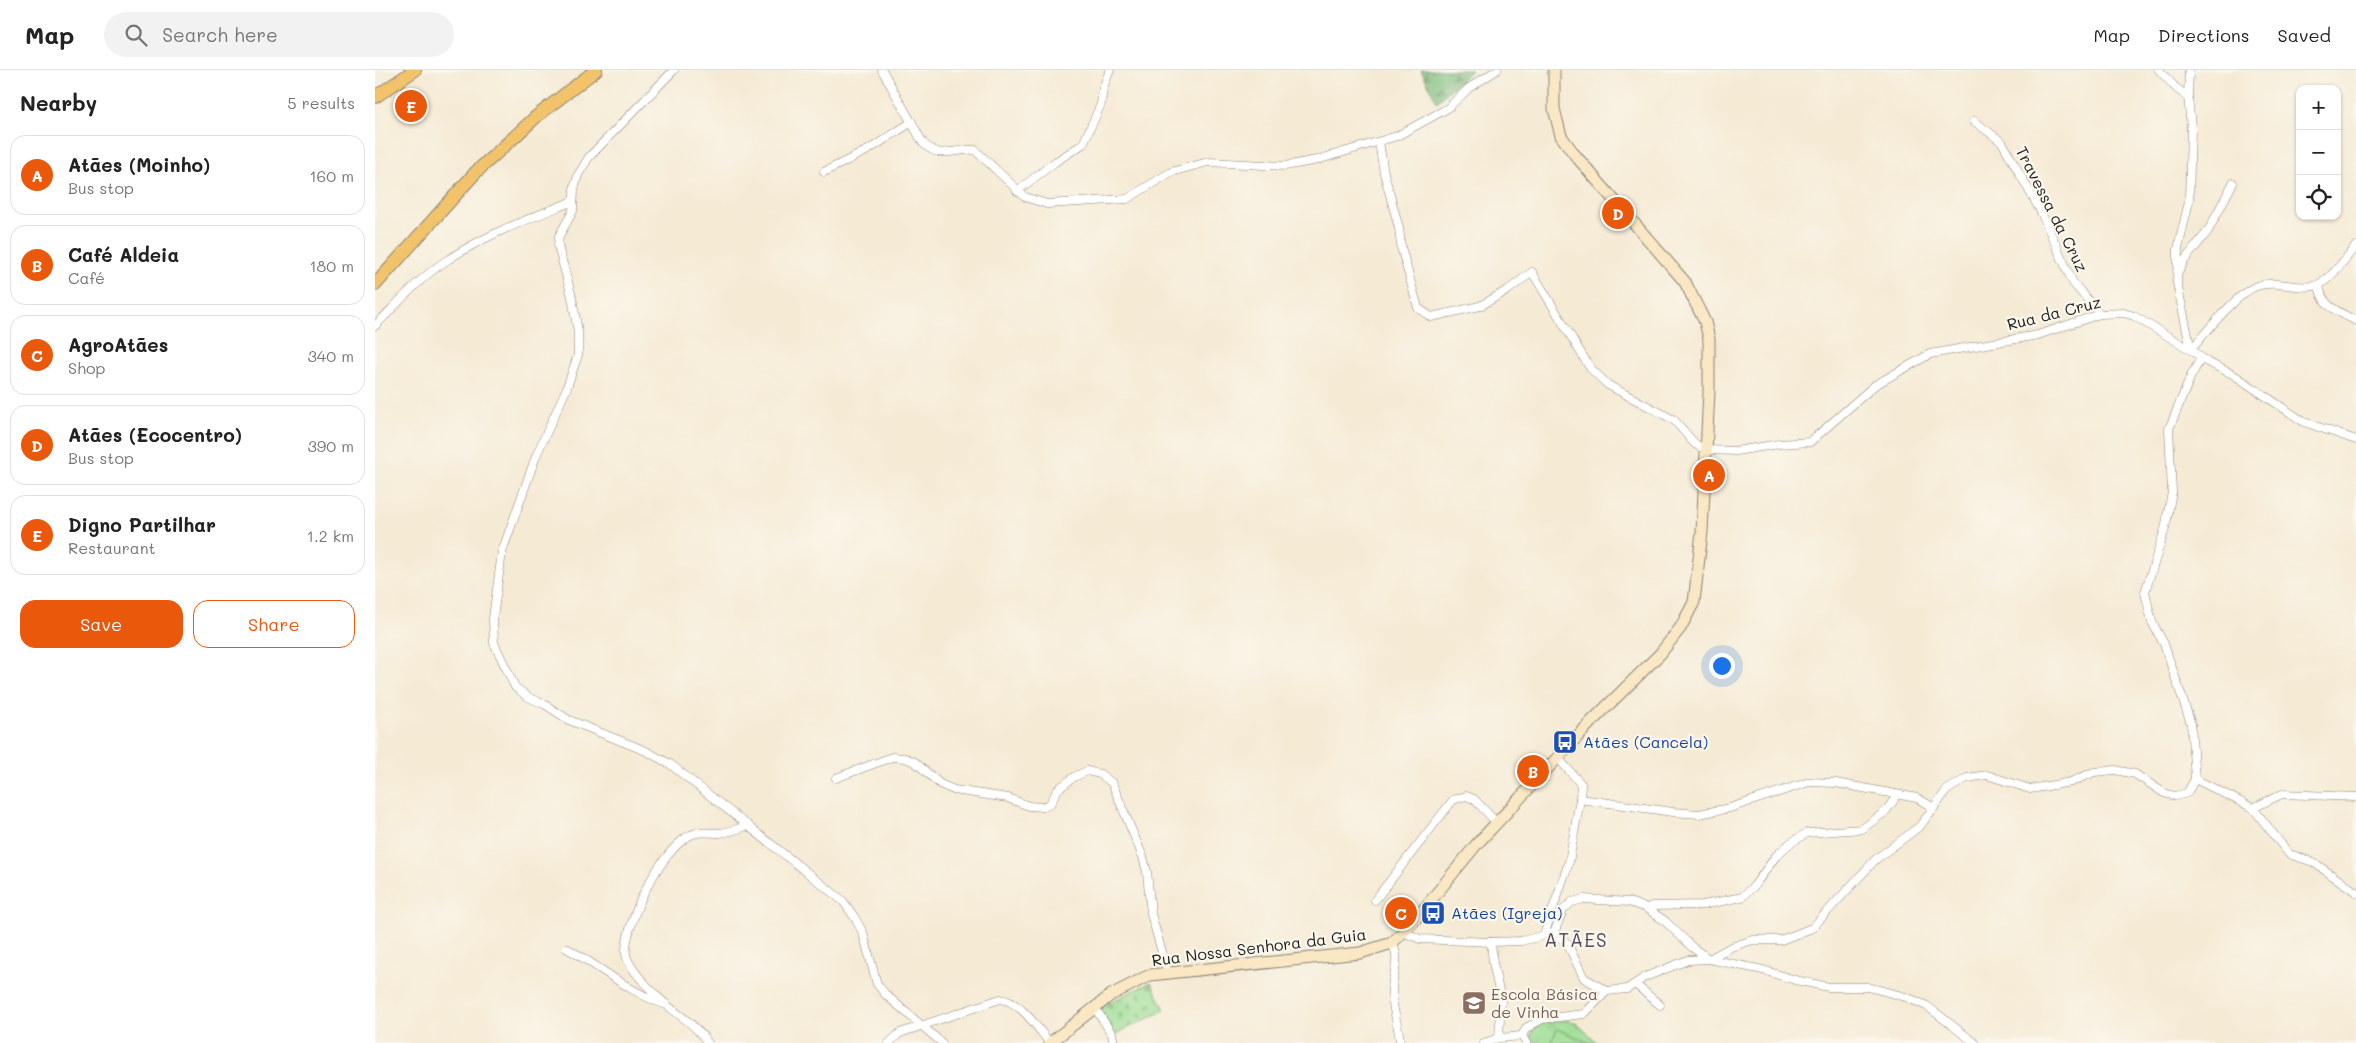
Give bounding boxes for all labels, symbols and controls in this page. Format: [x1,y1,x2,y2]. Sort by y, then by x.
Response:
search box [104,12,454,57]
text: Map [25,19,74,50]
icon: search [122,21,150,49]
text: Search here [162,22,278,47]
text: Map [2093,23,2130,47]
text: Directions [2158,23,2250,47]
text: Saved [2278,23,2331,47]
map controls [2296,85,2341,220]
button: + [2296,85,2341,130]
pin: E [395,87,427,125]
text: Nearby [20,89,97,116]
text: 5 results [287,92,355,113]
button: − [2296,130,2341,175]
street label: Travessa da Cruz [2012,142,2093,275]
text: Atães (Moinho) [68,152,210,177]
text: A [31,165,43,186]
text: 160 m [309,165,354,186]
button: locate [2296,175,2341,220]
text: Bus stop [68,177,134,198]
pin: D [1602,194,1634,232]
text: Café Aldeia [68,242,179,267]
text: B [32,255,42,276]
text: 180 m [309,255,354,276]
text: Café [68,267,105,288]
street label: Rua da Cruz [2005,291,2103,334]
text: AgroAtães [68,332,168,357]
text: C [31,345,43,366]
text: 340 m [307,345,354,366]
text: Shop [68,357,105,378]
text: Atães (Ecocentro) [68,422,242,447]
text: D [31,435,43,456]
text: 390 m [307,435,354,456]
text: Bus stop [68,447,134,468]
pin: A [1693,456,1725,494]
text: Digno Partilhar [68,512,216,537]
text: E [32,525,42,546]
text: 1.2 km [307,525,354,546]
text: Restaurant [68,537,156,558]
button: Save [20,600,183,648]
button: Share [193,600,355,648]
your location [1709,653,1735,679]
bus stop icon: Atães (Cancela) [1552,729,1578,755]
place label: Atães (Cancela) [1583,731,1708,752]
pin: B [1517,752,1549,790]
pin: C [1385,894,1417,932]
bus stop icon: Atães (Igreja) [1420,900,1446,926]
place label: Atães (Igreja) [1451,902,1562,923]
street label: Rua Nossa Senhora da Guia [1150,923,1368,970]
district label: ATÃES [1544,927,1608,952]
place label: Escola Básica de Vinha [1491,983,1598,1022]
school or university icon: Escola Básica de Vinha [1461,990,1487,1016]

